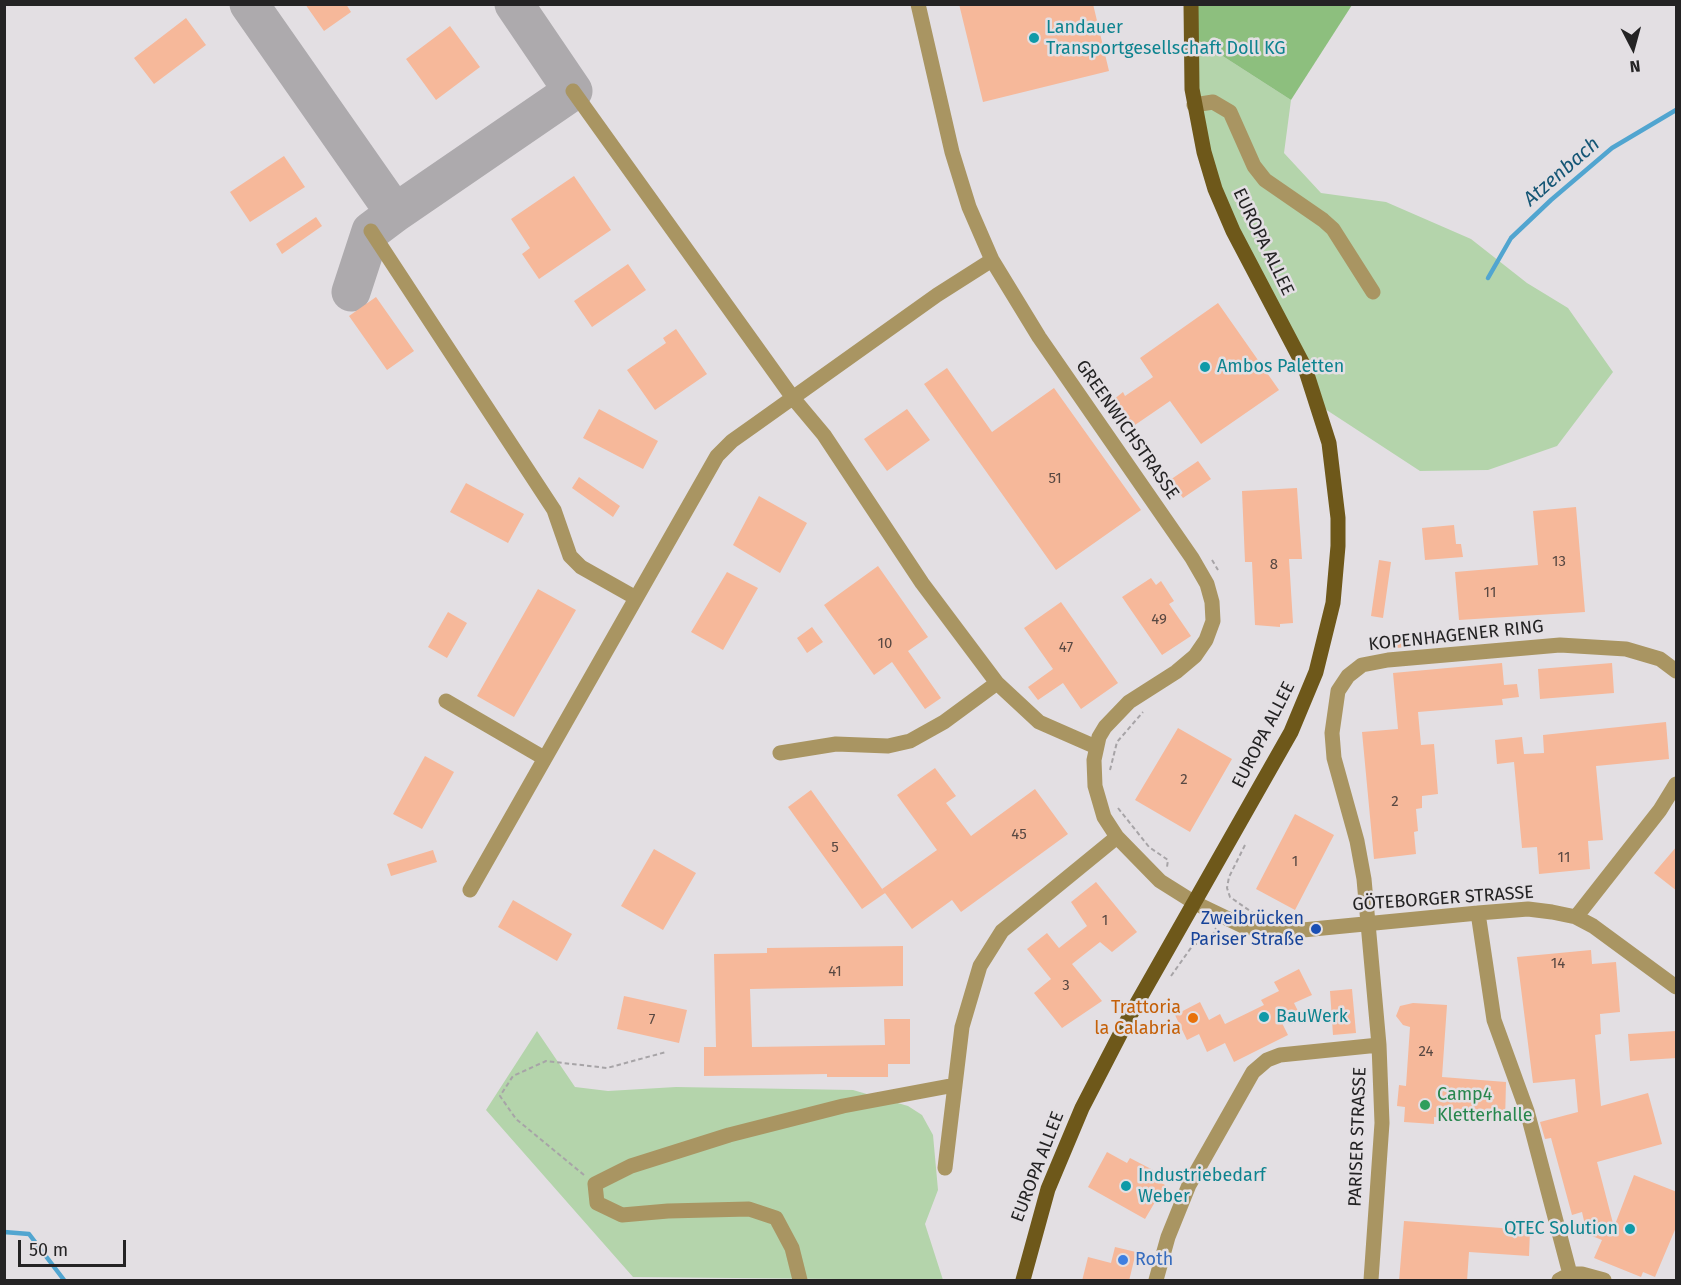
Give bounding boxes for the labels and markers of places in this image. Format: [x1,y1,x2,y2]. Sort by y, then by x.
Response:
place label: Landauer Transportgesellschaft Doll KG [1046,17,1286,60]
marker: Landauer Transportgesellschaft Doll KG [1027,31,1041,45]
place label: Ambos Paletten [1217,356,1344,378]
marker: Ambos Paletten [1198,360,1212,374]
place label: Zweibrücken Pariser Straße [1190,908,1304,950]
marker: Zweibrücken Pariser Straße [1309,922,1323,936]
place label: Trattoria la Calabria [1094,997,1181,1040]
place label: BauWerk [1276,1006,1348,1028]
marker: BauWerk [1257,1010,1271,1024]
marker: Trattoria la Calabria [1186,1011,1200,1025]
place label: Camp4 Kletterhalle [1437,1084,1533,1126]
marker: Camp4 Kletterhalle [1418,1098,1432,1112]
place label: Industriebedarf Weber [1138,1165,1266,1208]
marker: Industriebedarf Weber [1119,1179,1133,1193]
place label: QTEC Solution [1504,1218,1618,1240]
marker: QTEC Solution [1623,1222,1637,1236]
place label: Roth [1135,1249,1173,1271]
marker: Roth [1116,1253,1130,1267]

